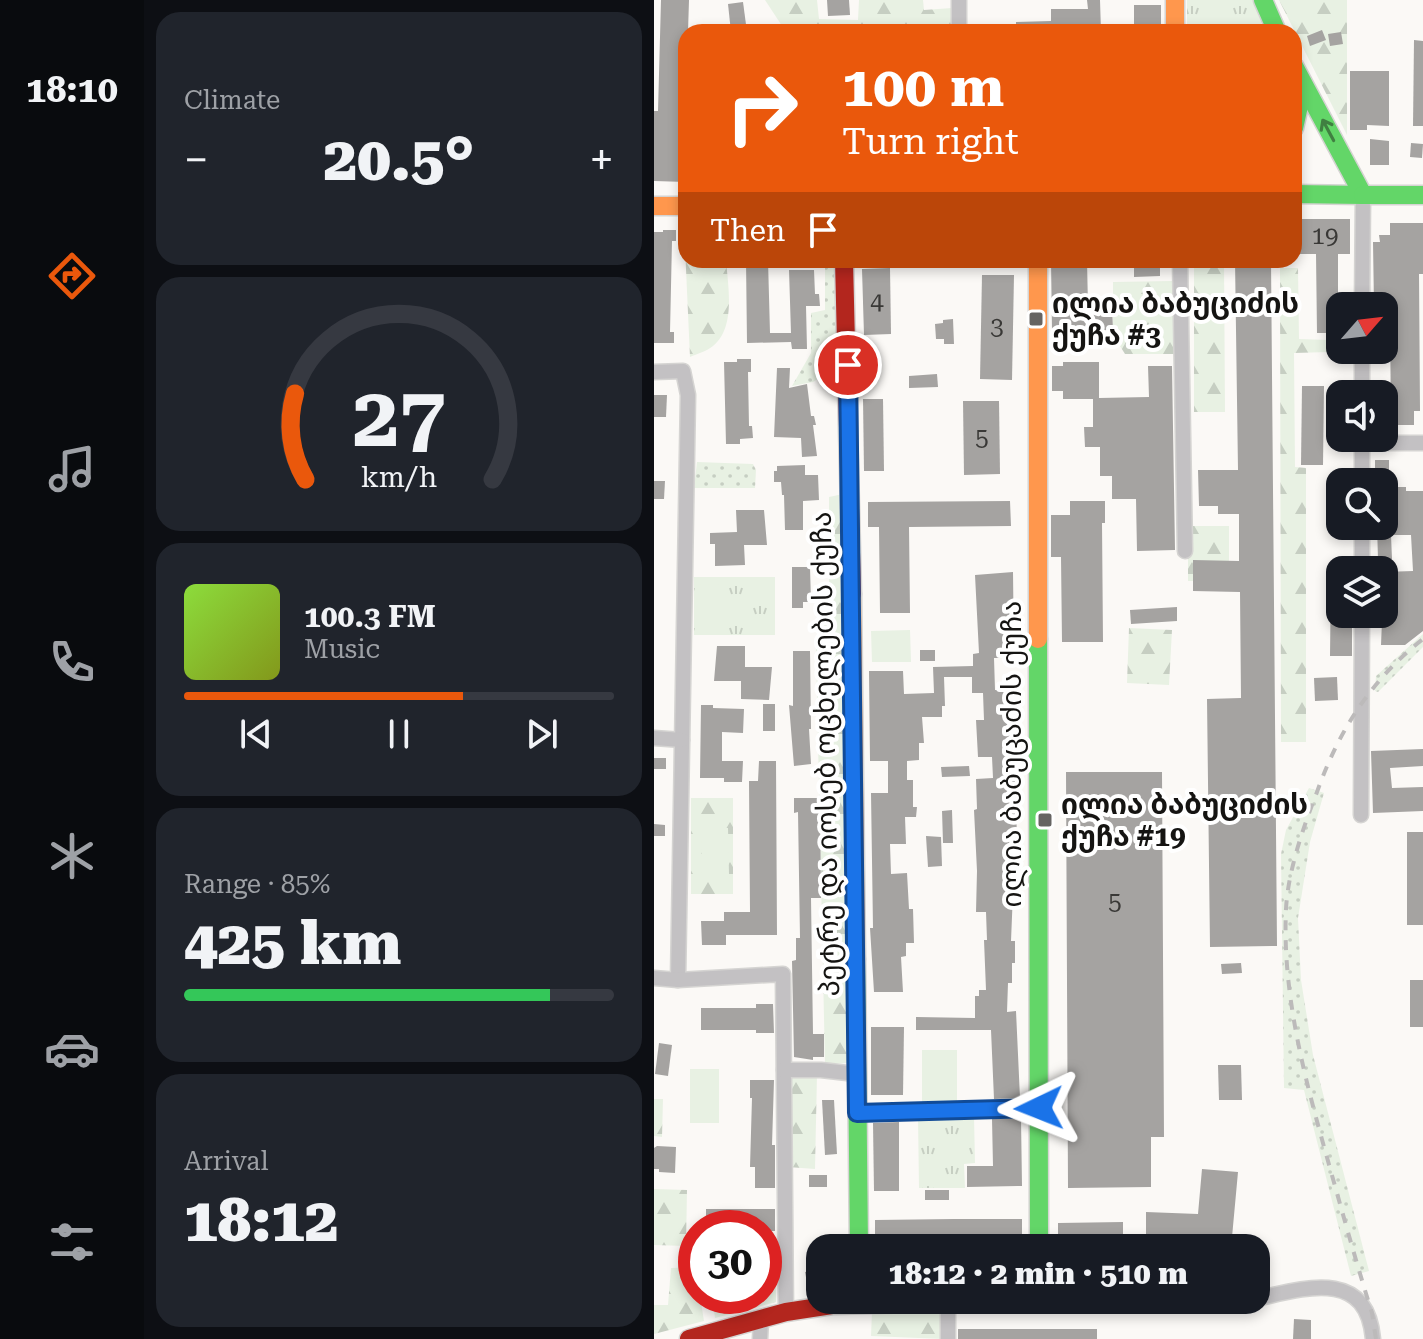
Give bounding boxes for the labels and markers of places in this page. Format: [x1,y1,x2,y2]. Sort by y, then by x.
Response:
place label: ილია ბაბუციძის ქუჩა #3 [1052,287,1299,352]
marker: ილია ბაბუციძის ქუჩა #3 [1027,310,1045,328]
pin [814,331,882,399]
place label: ილია ბაბუციძის ქუჩა #19 [1061,788,1308,853]
marker: ილია ბაბუციძის ქუჩა #19 [1036,811,1054,829]

